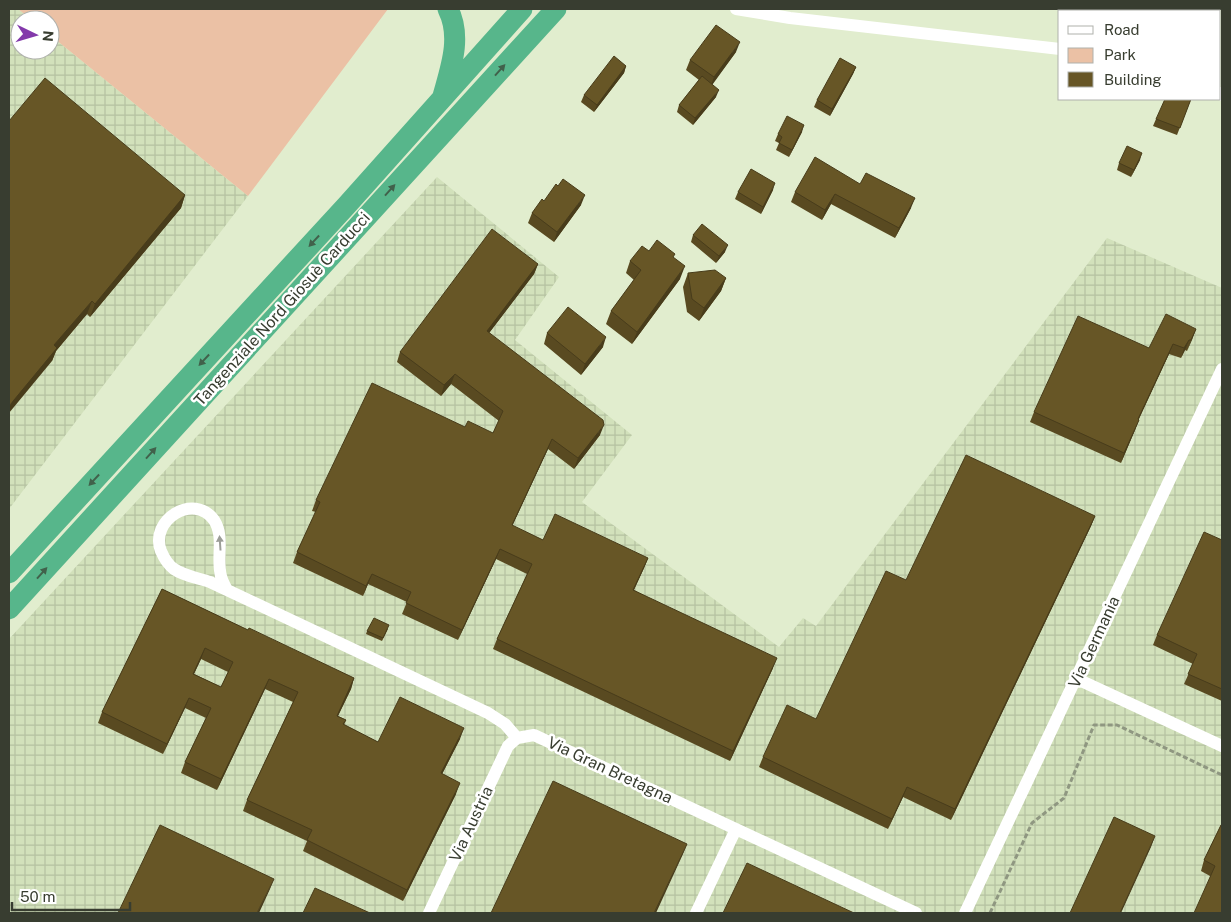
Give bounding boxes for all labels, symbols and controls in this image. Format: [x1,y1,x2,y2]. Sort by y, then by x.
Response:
north arrow [10,10,60,60]
legend [1058,10,1221,100]
text: Road [1104,21,1140,38]
text: N [40,30,56,42]
text: Park [1104,46,1136,63]
one-way arrow [494,65,506,77]
text: Building [1104,71,1162,88]
one-way arrow [385,184,396,197]
street label: Tangenziale Nord Giosuè Carducci [190,208,374,410]
one-way arrow [308,234,320,246]
one-way arrow [198,354,210,366]
one-way arrow [145,447,157,459]
one-way arrow [88,474,100,486]
one-way arrow [215,535,223,551]
one-way arrow [36,567,48,579]
street label: Via Germania [1064,593,1124,691]
street label: Via Gran Bretagna [544,733,676,807]
street label: Via Austria [445,783,497,865]
scale bar [12,880,130,912]
text: 50 m [20,888,55,905]

